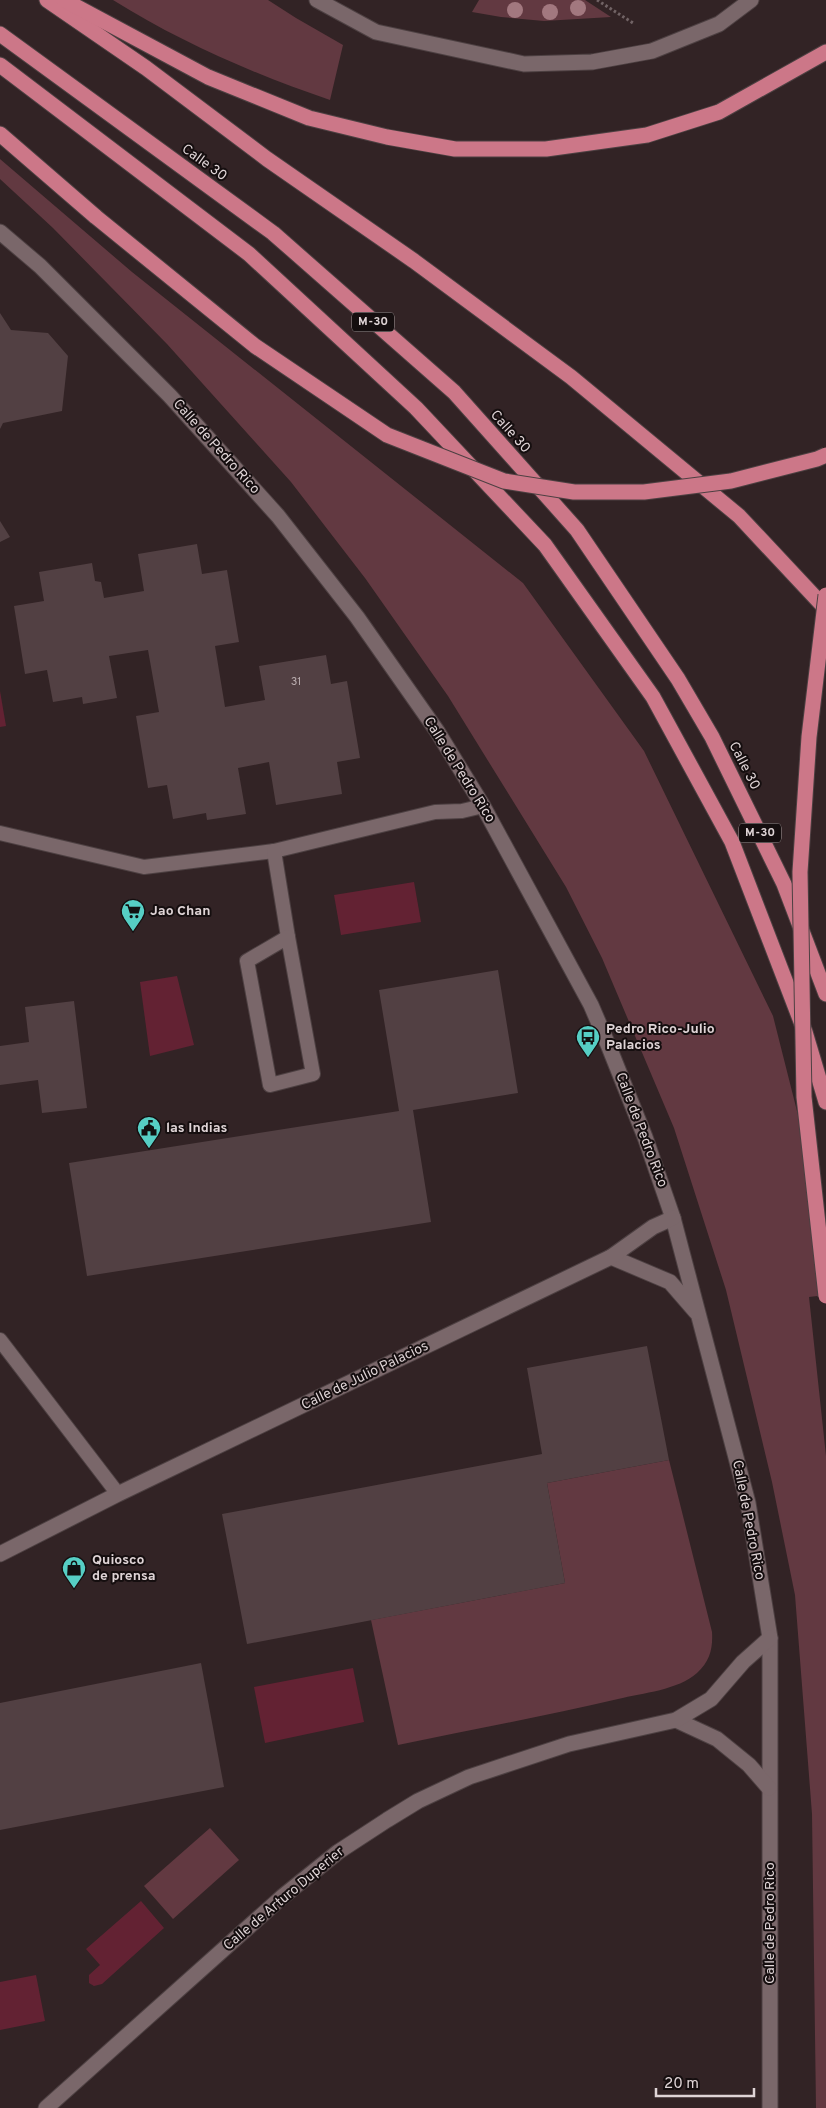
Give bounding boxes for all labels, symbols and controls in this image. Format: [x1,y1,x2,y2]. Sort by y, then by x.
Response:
street label: Calle 30 [178,141,230,185]
road number: M-30 [352,313,394,332]
street label: Calle de Pedro Rico [169,396,263,498]
street label: Calle 30 [486,407,534,457]
house number: 31 [291,675,301,689]
street label: Calle de Pedro Rico [420,714,499,826]
street label: Calle 30 [725,739,763,793]
road number: M-30 [739,824,781,842]
supermarket icon: Jao Chan [120,898,146,932]
place label: Jao Chan [150,903,211,920]
place label: Pedro Rico-Julio Palacios [606,1021,715,1054]
bus stop icon: Pedro Rico-Julio Palacios [575,1024,601,1058]
street label: Calle de Pedro Rico [611,1070,671,1190]
public building icon: las Indias [136,1115,162,1149]
place label: las Indias [166,1120,228,1137]
street label: Calle de Julio Palacios [299,1338,431,1414]
street label: Calle de Pedro Rico [728,1459,768,1582]
place label: Quiosco de prensa [92,1552,156,1585]
shop icon: Quiosco de prensa [61,1555,87,1589]
street label: Calle de Arturo Duperier [220,1843,348,1954]
street label: Calle de Pedro Rico [762,1862,779,1984]
scale bar [656,2066,754,2098]
text: 20 m [664,2075,699,2094]

